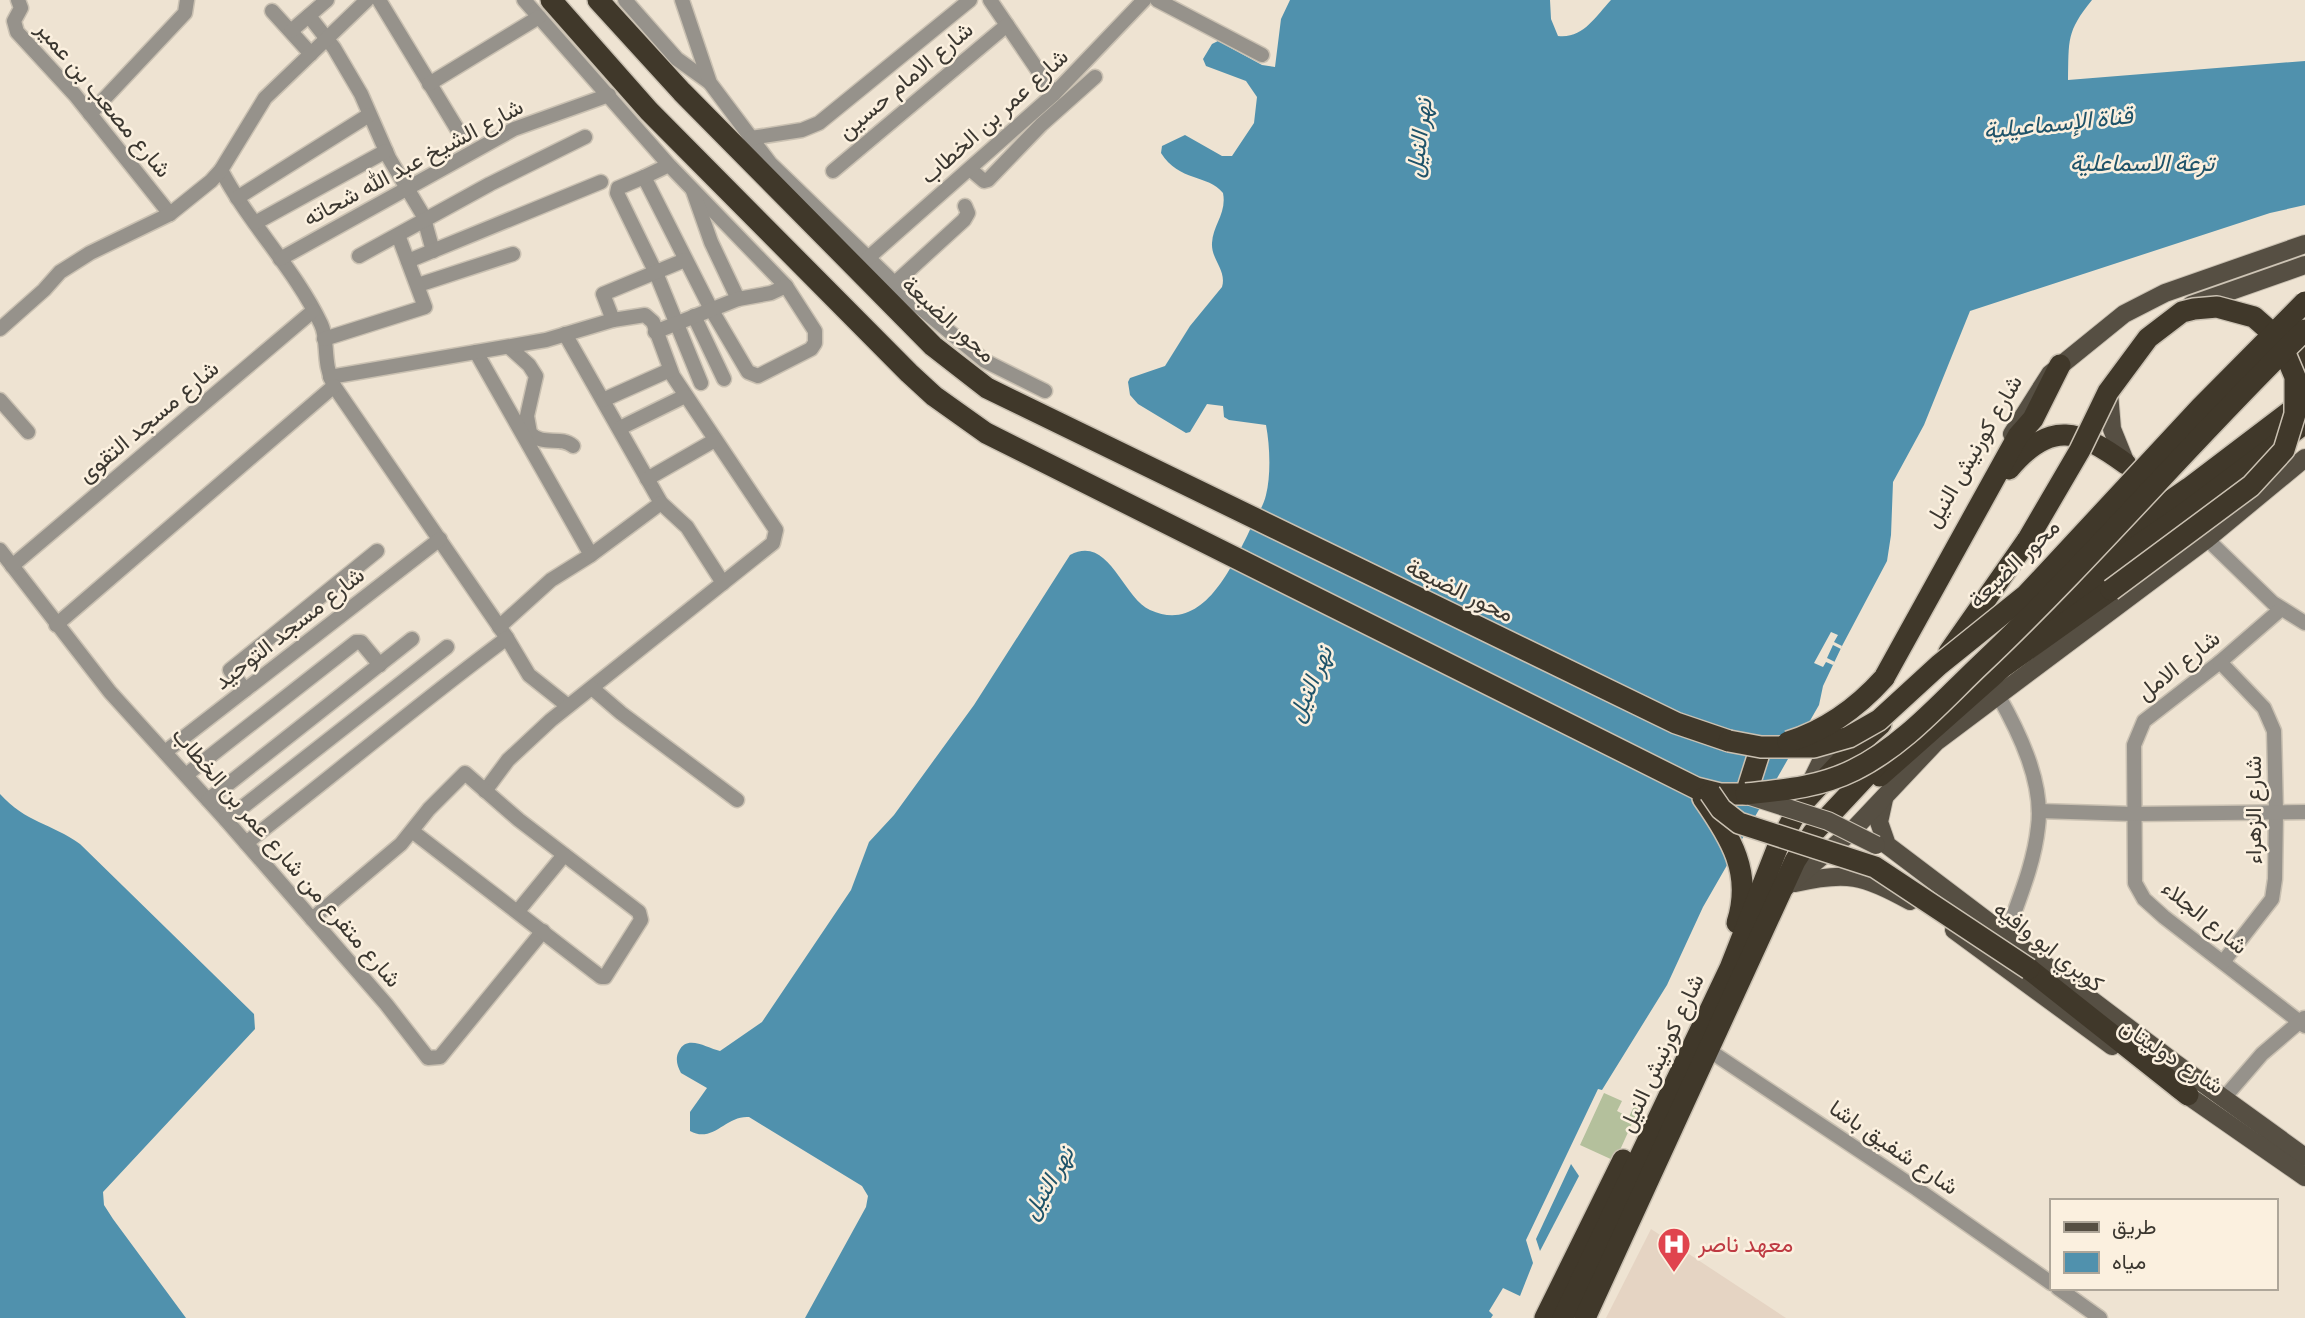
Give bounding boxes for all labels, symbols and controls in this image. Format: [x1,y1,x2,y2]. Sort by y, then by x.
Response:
street label: شارع مصعب بن عمير [28,15,177,184]
street label: شارع الامام حسين [832,16,980,146]
street label: شارع عمر بن الخطاب [915,43,1075,191]
street label: شارع الشيخ عبد الله شحاته [299,93,529,234]
water label: نهر النيل [1400,96,1439,179]
water label: قناة الإسماعيلية [1982,101,2136,147]
water label: ترعة الاسماعلية [2070,149,2217,178]
street label: محور الضبعة [896,270,1001,369]
street label: شارع مسجد التقوى [72,355,225,490]
street label: شارع كورنيش النيل [1919,370,2030,533]
street label: محور الضبعة [1963,513,2066,614]
street label: محور الضبعة [1401,553,1518,629]
street label: شارع مسجد التوحيد [209,561,371,697]
street label: شارع الامل [2131,625,2226,708]
water label: نهر النيل [1282,641,1340,726]
street label: شارع متفرع من شارع عمر بن الخطاب [165,722,407,994]
street label: شارع الزهراء [2240,756,2269,864]
street label: شارع الجلاء [2155,875,2253,962]
street label: كوبري ابو وافيه [1985,895,2109,1002]
street label: شارع كورنيش النيل [1613,970,1712,1137]
street label: شارع دوليتان [2114,1013,2229,1102]
street label: شارع شفيق باشا [1823,1094,1963,1202]
water label: نهر النيل [1016,1141,1081,1225]
legend [2050,1199,2277,1290]
text: طريق [2112,1215,2157,1240]
hospital icon: معهد ناصر [1655,1225,1693,1274]
place label: معهد ناصر [1697,1231,1793,1259]
text: مياه [2112,1250,2146,1274]

